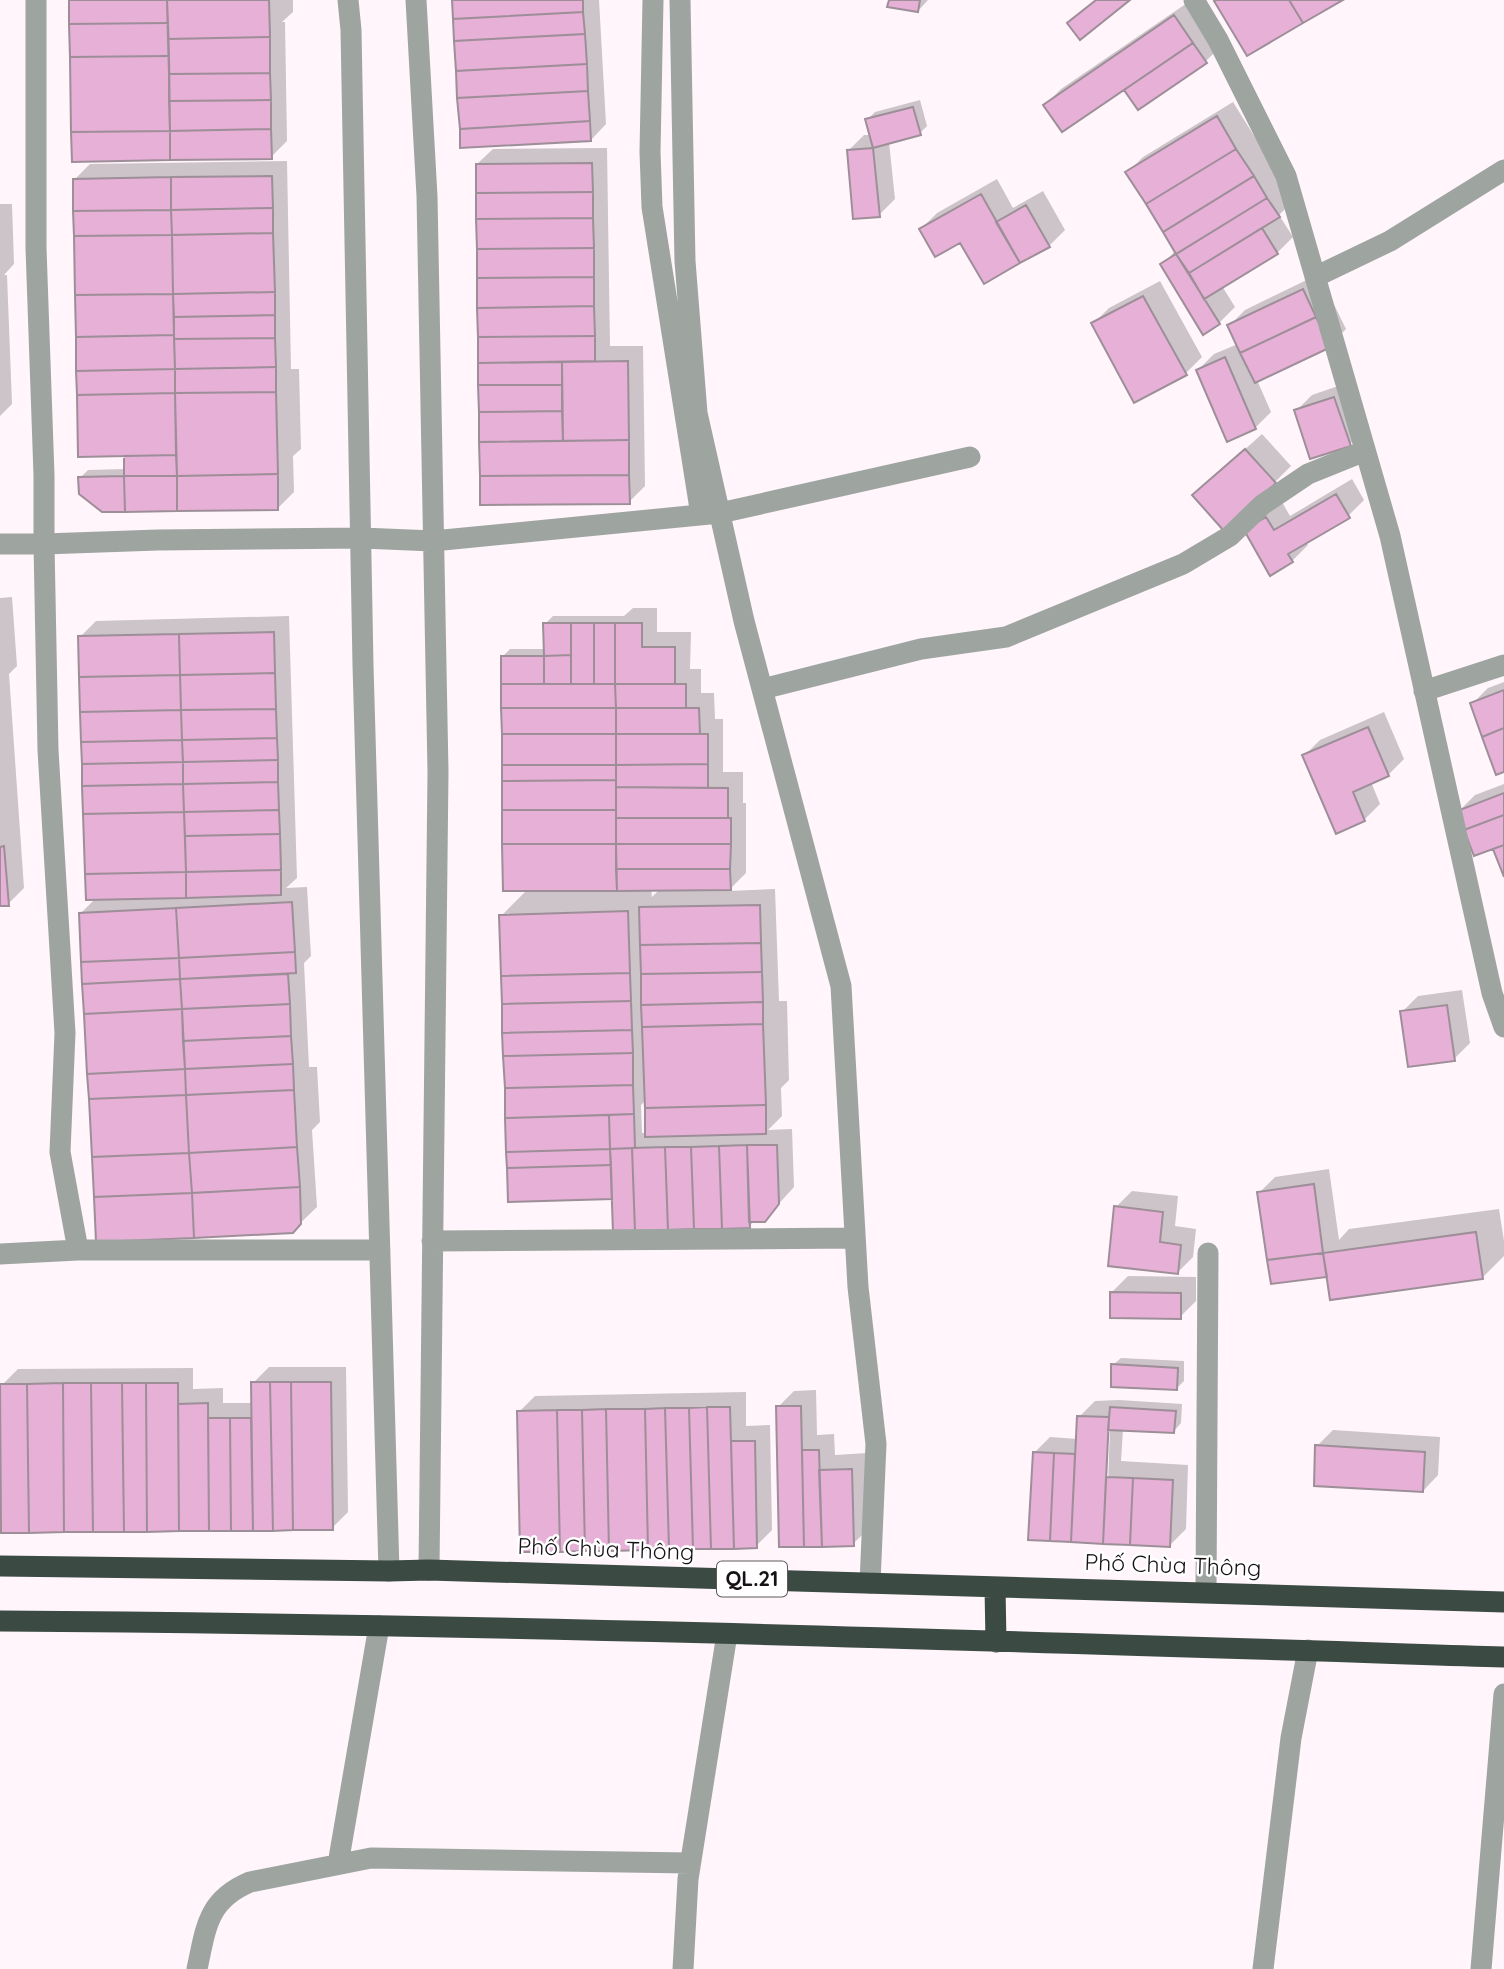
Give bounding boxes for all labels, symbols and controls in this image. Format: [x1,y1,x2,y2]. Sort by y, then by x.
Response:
street label: Phố Chùa Thông [517,1531,695,1566]
street label: Phố Chùa Thông [1084,1547,1262,1582]
road number: QL.21 [717,1562,787,1596]

